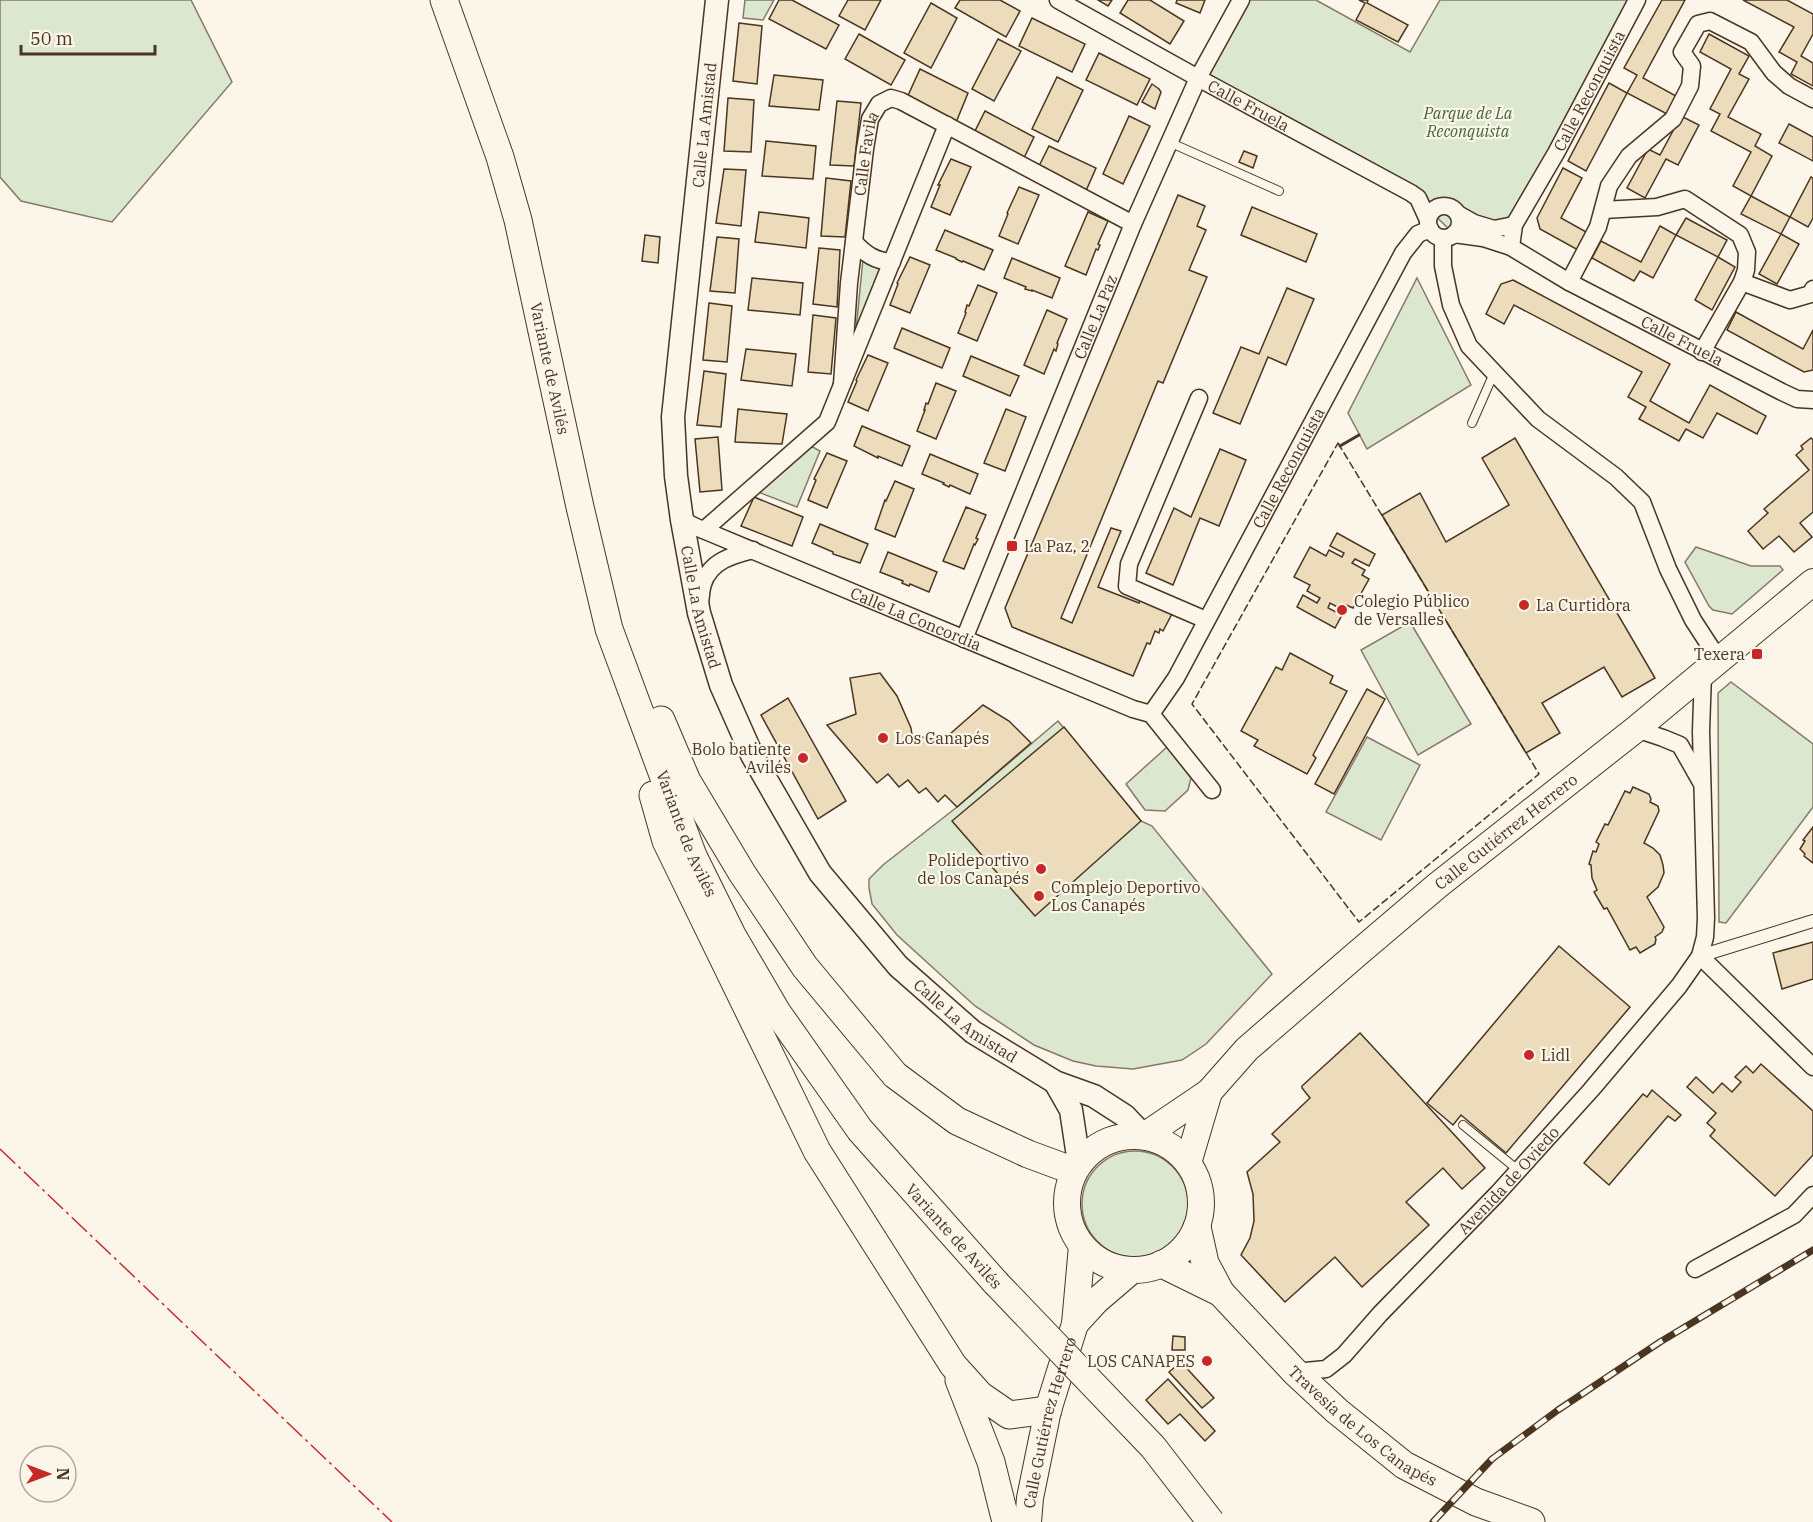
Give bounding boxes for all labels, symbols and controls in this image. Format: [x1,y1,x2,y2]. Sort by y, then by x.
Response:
scale bar [21,18,154,56]
text: 50 m [30,27,73,50]
street label: Calle Reconquista [1549,27,1629,155]
street label: Calle La Amistad [687,61,721,189]
street label: Calle Fruela [1204,75,1293,136]
park label: Parque de La Reconquista [1423,103,1513,141]
street label: Calle Favila [849,106,883,197]
street label: Calle La Paz [1069,271,1121,362]
street label: Variante de Avilés [526,300,574,436]
street label: Calle Fruela [1638,311,1727,370]
street label: Calle Reconquista [1248,404,1329,532]
place label: La Paz, 2 [1024,536,1090,556]
marker: La Paz, 2 [1005,539,1019,553]
street label: Calle La Amistad [677,544,725,671]
street label: Calle La Concordia [847,582,985,655]
place label: Colegio Público de Versalles [1354,591,1470,629]
place label: La Curtidora [1536,595,1631,615]
marker: La Curtidora [1517,598,1531,612]
marker: Colegio Público de Versalles [1335,603,1349,617]
place label: Texera [1694,644,1745,664]
marker: Texera [1750,647,1764,661]
place label: Los Canapés [895,728,989,748]
marker: Los Canapés [876,731,890,745]
place label: Bolo batiente Avilés [692,739,791,777]
marker: Bolo batiente Avilés [796,751,810,765]
street label: Variante de Avilés [652,767,722,900]
street label: Calle Gutiérrez Herrero [1430,769,1581,894]
place label: Polideportivo de los Canapés [917,850,1029,888]
marker: Polideportivo de los Canapés [1034,862,1048,876]
place label: Complejo Deportivo Los Canapés [1051,877,1200,915]
marker: Complejo Deportivo Los Canapés [1032,889,1046,903]
street label: Calle La Amistad [910,975,1021,1067]
place label: Lidl [1541,1045,1570,1065]
marker: Lidl [1522,1048,1536,1062]
street label: Avenida de Oviedo [1454,1122,1563,1238]
street label: Variante de Avilés [901,1179,1007,1293]
street label: Calle Gutiérrez Herrero [1019,1334,1080,1509]
place label: LOS CANAPES [1087,1351,1195,1371]
marker: LOS CANAPES [1200,1354,1214,1368]
street label: Travesía de Los Canapés [1284,1361,1440,1490]
north arrow [18,1444,78,1504]
text: N [53,1468,73,1480]

